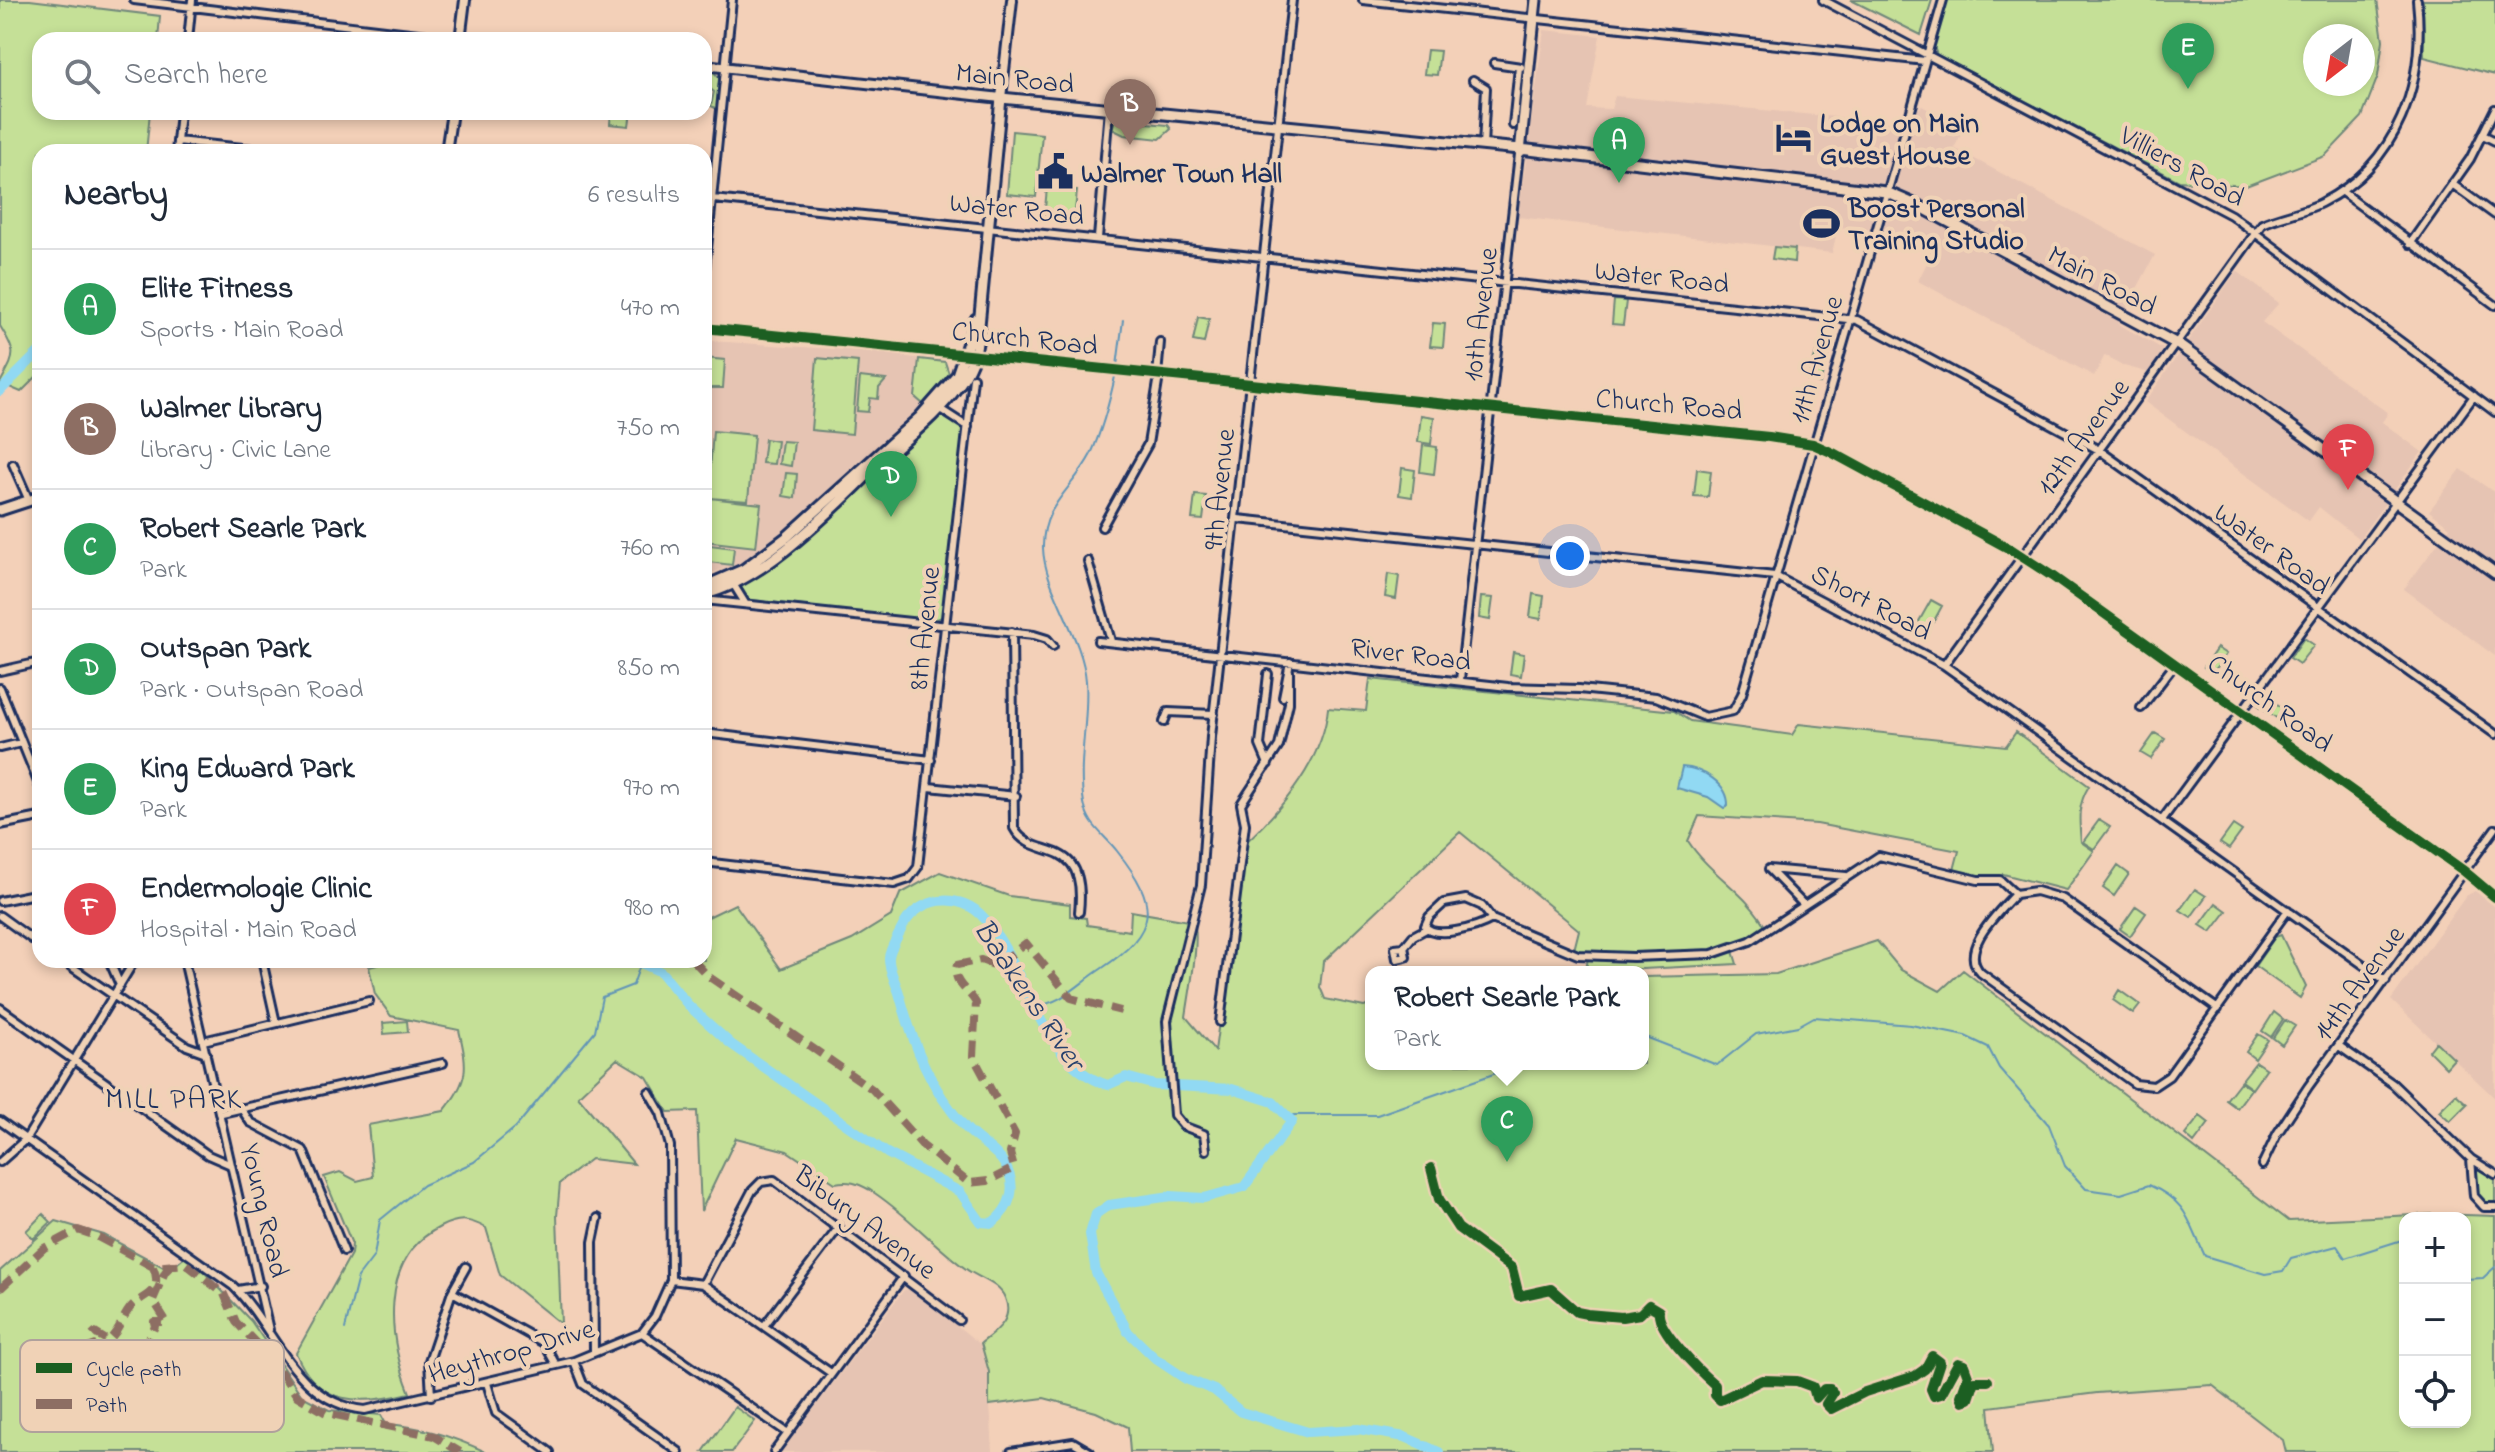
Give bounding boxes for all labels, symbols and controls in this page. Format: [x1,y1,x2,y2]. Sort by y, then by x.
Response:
pin: E [2162,23,2214,89]
north arrow [2303,24,2375,96]
search box [32,32,712,120]
icon: search [60,54,104,98]
text: Search here [124,54,268,98]
street label: Main Road [953,54,1076,107]
pin: B [1104,79,1156,145]
place label: Lodge on Main Guest House [1820,105,1979,178]
street label: Villiers Road [2110,116,2252,219]
pin: A [1593,117,1645,183]
hotel icon: Lodge on Main Guest House [1775,119,1813,157]
public building icon: Walmer Town Hall [1036,153,1074,191]
place label: Walmer Town Hall [1081,155,1282,196]
text: Nearby [64,171,168,221]
text: 6 results [588,177,680,215]
street label: Water Road [947,184,1086,239]
place label: Boost Personal Training Studio [1846,190,2025,264]
sports icon: Boost Personal Training Studio [1803,204,1841,242]
street label: Main Road [2039,236,2164,328]
street label: 10th Avenue [1454,245,1511,384]
street label: Water Road [1592,252,1731,307]
text: Elite Fitness [140,268,293,312]
text: A [82,290,98,328]
text: 470 m [621,290,680,328]
street label: 11th Avenue [1781,291,1856,429]
text: Sports · Main Road [140,312,343,350]
street label: Church Road [949,312,1100,369]
street label: 12th Avenue [2028,371,2142,505]
street label: Church Road [1594,380,1744,433]
text: Walmer Library [140,388,322,432]
text: B [81,410,99,448]
text: 750 m [617,410,680,448]
pin: F [2322,424,2374,490]
street label: 9th Avenue [1195,426,1248,552]
text: Library · Civic Lane [140,432,331,470]
pin: D [865,451,917,517]
street label: Water Road [2204,494,2338,607]
text: Robert Searle Park [140,508,366,552]
text: C [83,530,97,568]
text: 760 m [620,530,680,568]
your location [1550,536,1590,576]
text: Park [140,552,187,590]
street label: Short Road [1803,555,1938,653]
street label: 8th Avenue [900,564,953,692]
text: Outspan Park [140,628,311,672]
street label: River Road [1348,629,1474,684]
street label: Church Road [2197,645,2341,765]
text: D [80,650,100,688]
text: 850 m [617,650,680,688]
text: Park · Outspan Road [140,672,363,710]
text: King Edward Park [140,748,355,792]
text: E [82,770,98,808]
text: 970 m [624,770,680,808]
text: Park [140,792,187,830]
text: Endermologie Clinic [140,868,371,912]
text: F [82,890,98,928]
text: 980 m [625,890,680,928]
water label: Baakens River [961,911,1096,1083]
text: Hospital · Main Road [140,912,357,950]
street label: 14th Avenue [2305,917,2417,1050]
popup [1365,966,1649,1070]
text: Robert Searle Park [1394,977,1620,1021]
text: Park [1394,1021,1441,1059]
district label: MILL PARK [105,1079,243,1123]
pin: C [1481,1096,1533,1162]
street label: Young Road [227,1140,298,1282]
street label: Bibury Avenue [783,1156,944,1291]
map controls [2399,1212,2471,1428]
button: + [2399,1212,2471,1284]
button: − [2399,1284,2471,1356]
street label: Heythrop Drive [424,1310,600,1397]
legend [20,1340,284,1432]
text: Cycle path [86,1355,181,1388]
button: locate [2399,1356,2471,1428]
text: Path [86,1391,127,1423]

